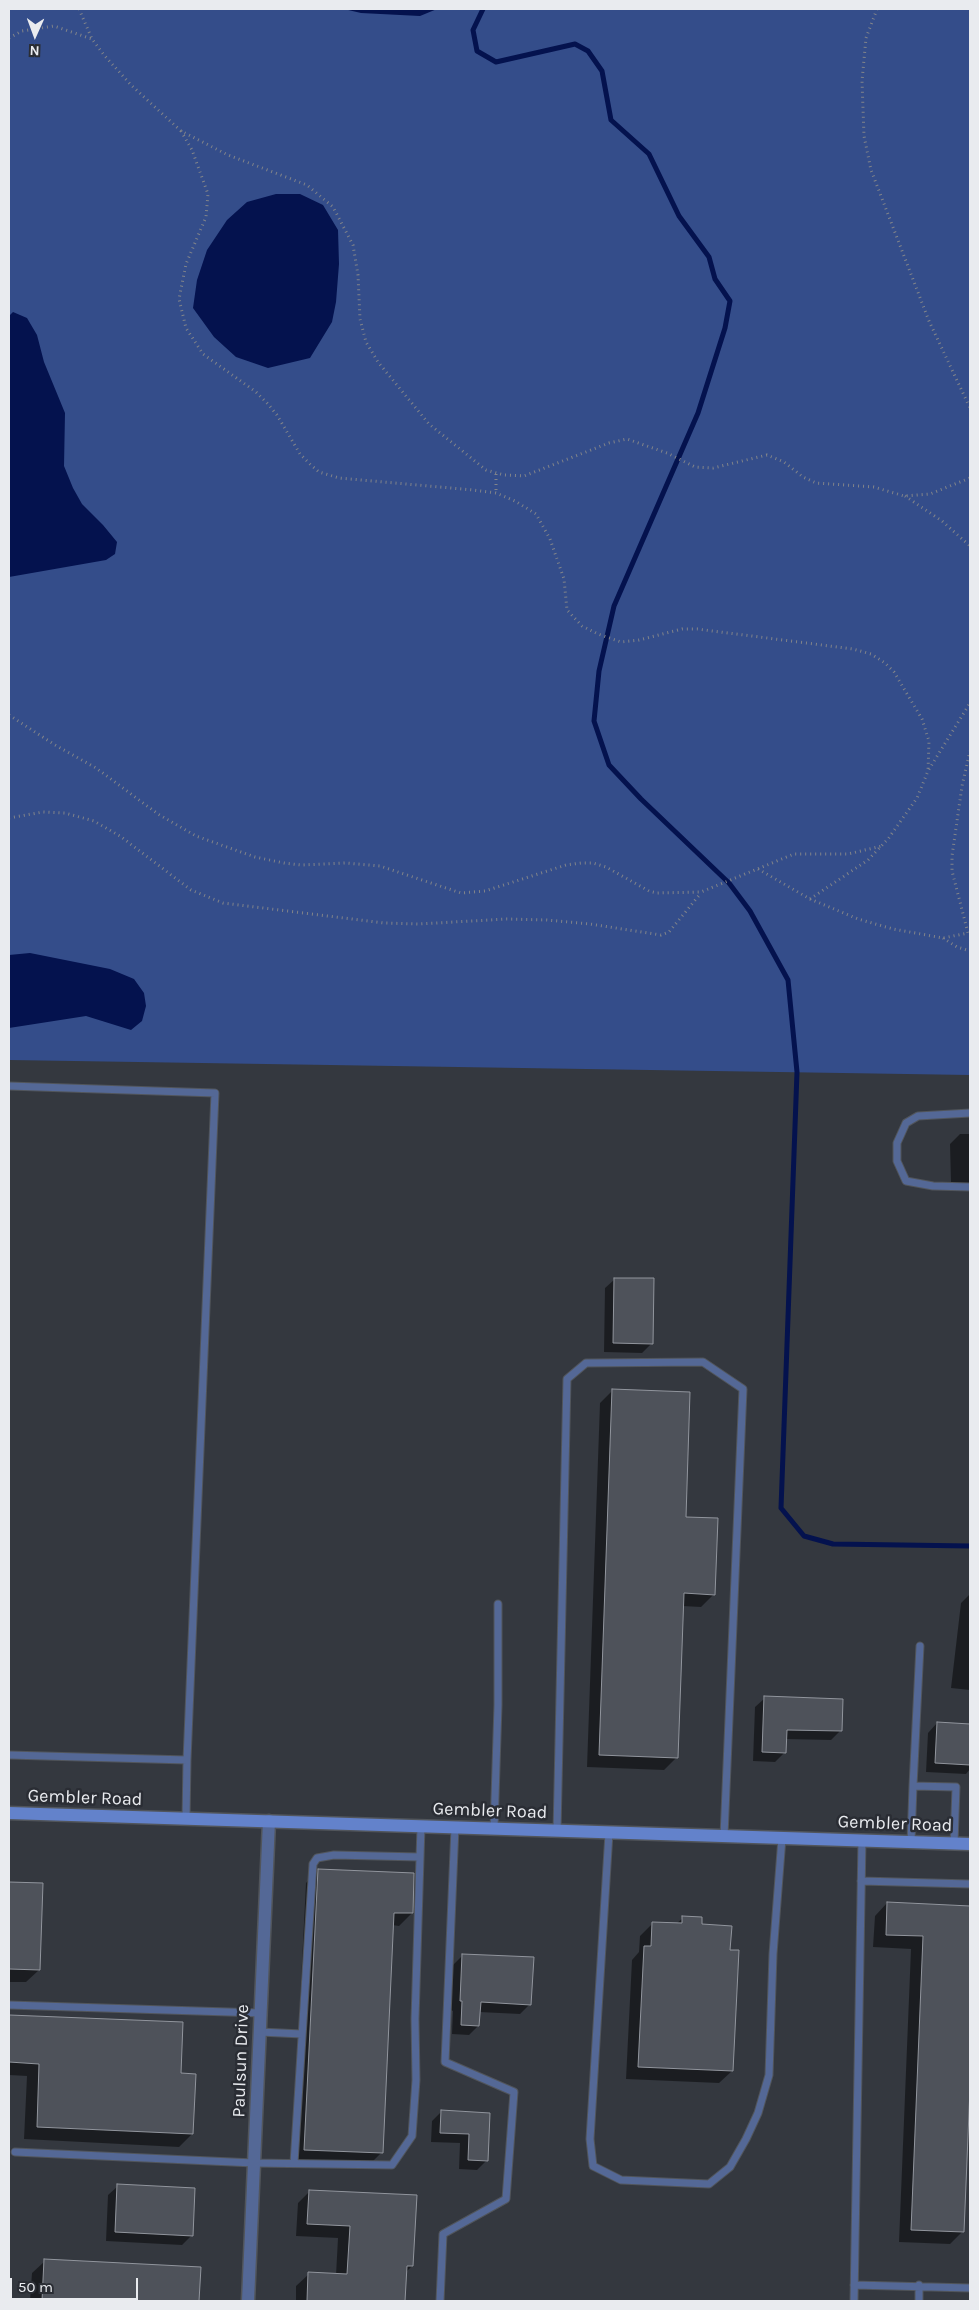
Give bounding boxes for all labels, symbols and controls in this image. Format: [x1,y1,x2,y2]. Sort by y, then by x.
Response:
north arrow [10,10,60,60]
text: N [29,42,40,59]
street label: Gembler Road [27,1785,143,1811]
street label: Gembler Road [432,1798,548,1824]
street label: Gembler Road [837,1811,953,1837]
street label: Paulsun Drive [228,2004,254,2118]
scale bar [12,2268,140,2300]
text: 50 m [18,2278,53,2296]

